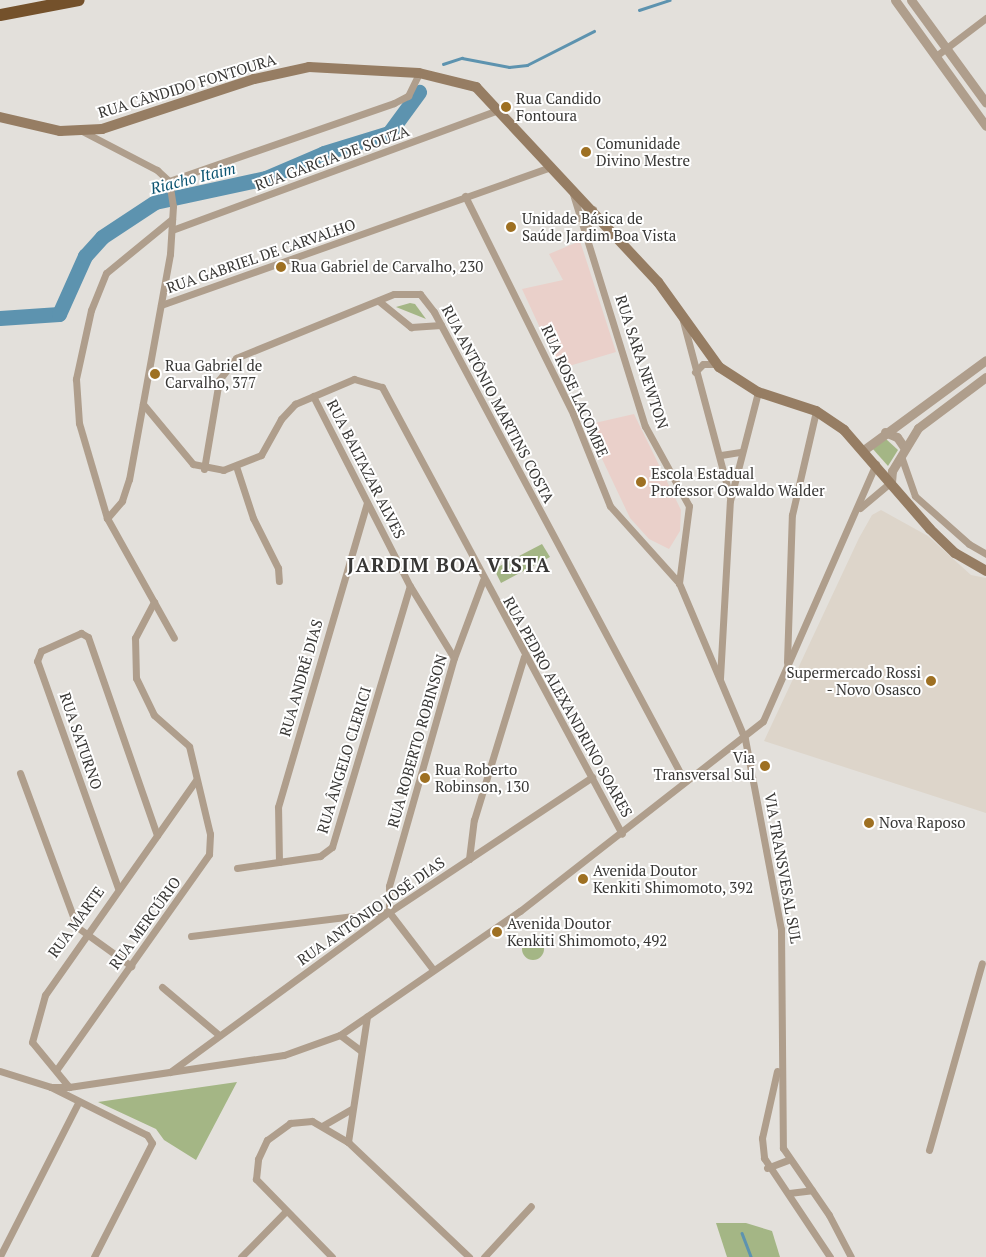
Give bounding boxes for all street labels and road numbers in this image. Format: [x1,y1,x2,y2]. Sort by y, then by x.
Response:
street label: RUA CÂNDIDO FONTOURA [96,50,278,122]
street label: RUA GARCIA DE SOUZA [252,122,412,194]
street label: RUA GABRIEL DE CARVALHO [164,215,358,297]
street label: RUA SARA NEWTON [612,293,672,431]
street label: RUA ANTÔNIO MARTINS COSTA [438,302,558,506]
street label: RUA ROSE LACOMBE [538,322,612,460]
street label: RUA BALTAZAR ALVES [323,396,409,542]
street label: RUA PEDRO ALEXANDRINO SOARES [500,593,636,821]
street label: RUA ANDRÉ DIAS [276,617,326,739]
street label: RUA ROBERTO ROBINSON [384,652,450,830]
street label: RUA ÂNGELO CLERICI [313,684,375,836]
street label: RUA SATURNO [56,690,106,792]
street label: VIA TRANSVESAL SUL [761,791,805,945]
street label: RUA ANTÔNIO JOSÉ DIAS [294,853,448,969]
street label: RUA MERCÚRIO [105,873,185,973]
street label: RUA MARTE [44,883,108,961]

